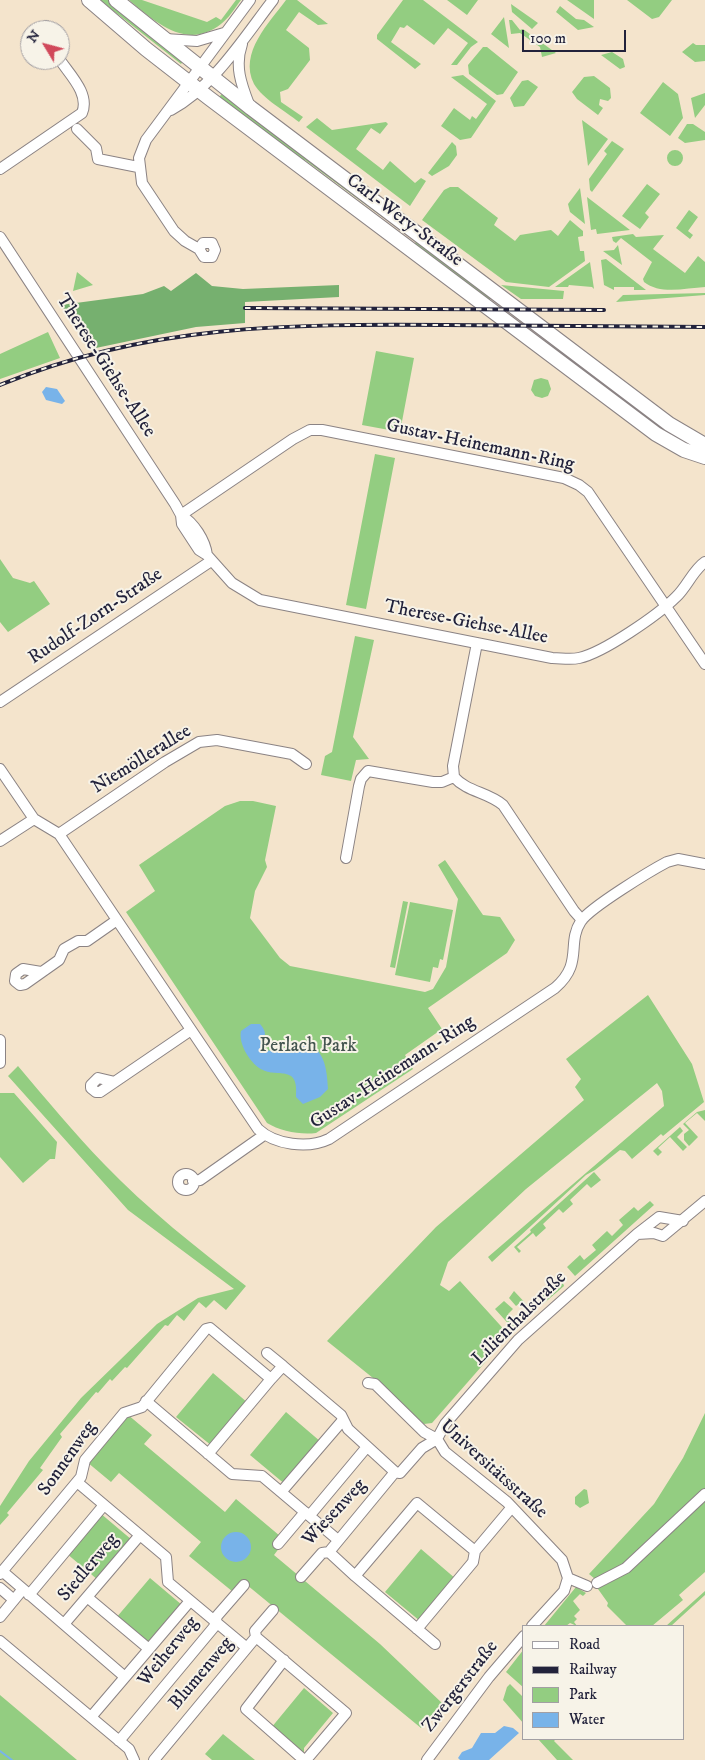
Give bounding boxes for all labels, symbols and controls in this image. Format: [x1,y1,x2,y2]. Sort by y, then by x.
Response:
north arrow [20,20,70,70]
scale bar [525,20,629,52]
text: N [23,27,44,47]
text: 100 m [530,29,566,48]
street label: Carl-Wery-Straße [341,170,467,272]
street label: Therese-Giehse-Allee [50,290,160,442]
street label: Gustav-Heinemann-Ring [384,415,576,477]
street label: Rudolf-Zorn-Straße [25,564,167,670]
street label: Therese-Giehse-Allee [382,596,550,650]
street label: Niemöllerallee [88,720,196,800]
street label: Gustav-Heinemann-Ring [306,1011,480,1135]
park label: Perlach Park [259,1036,357,1058]
street label: Lilienthalstraße [468,1267,572,1371]
street label: Universitätsstraße [434,1416,552,1524]
street label: Sonnenweg [34,1417,102,1501]
street label: Wiesenweg [298,1475,372,1551]
street label: Siedlerweg [54,1529,124,1607]
street label: Weiherweg [134,1612,204,1692]
legend [522,1625,685,1740]
street label: Blumenweg [165,1633,239,1715]
text: Road [569,1635,600,1654]
street label: Zwergerstraße [418,1637,504,1737]
text: Railway [569,1660,617,1679]
text: Park [569,1685,597,1704]
text: Water [569,1710,605,1729]

